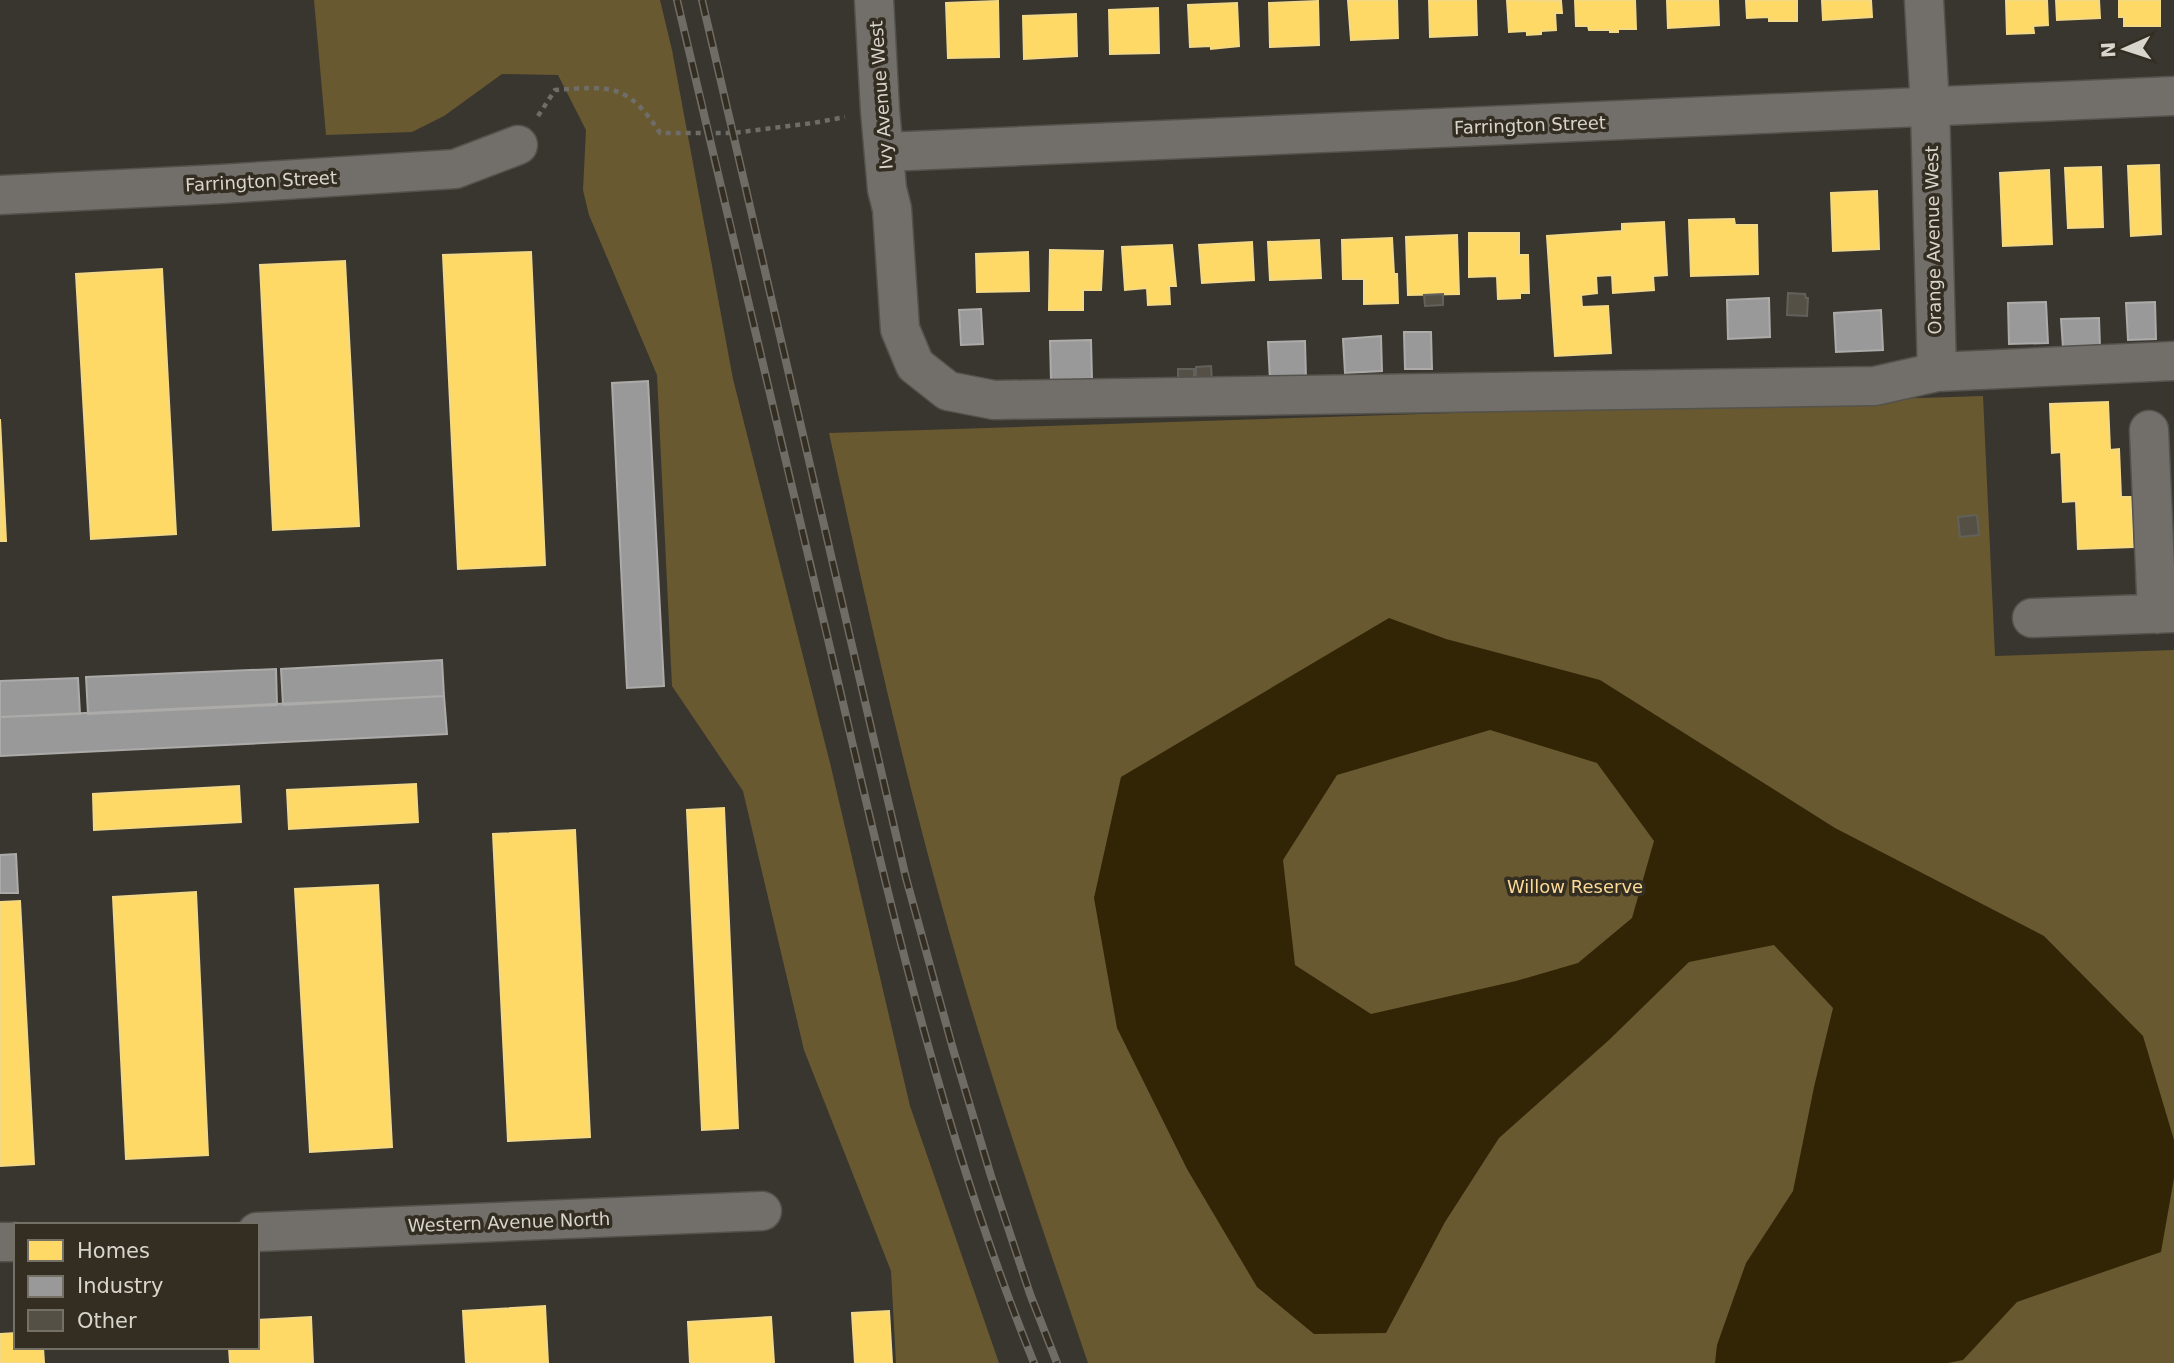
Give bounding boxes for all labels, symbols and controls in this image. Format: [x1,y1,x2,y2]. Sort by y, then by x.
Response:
north arrow [2090,14,2160,84]
street label: Ivy Avenue West [865,20,897,170]
text: N [2097,41,2119,58]
street label: Farrington Street [1454,112,1606,138]
street label: Orange Avenue West [1921,145,1945,335]
street label: Farrington Street [185,167,337,195]
park label: Willow Reserve [1507,876,1643,897]
street label: Western Avenue North [407,1208,611,1236]
legend [14,1223,259,1349]
text: Homes [77,1239,150,1263]
text: Industry [77,1274,163,1298]
text: Other [77,1309,137,1333]

